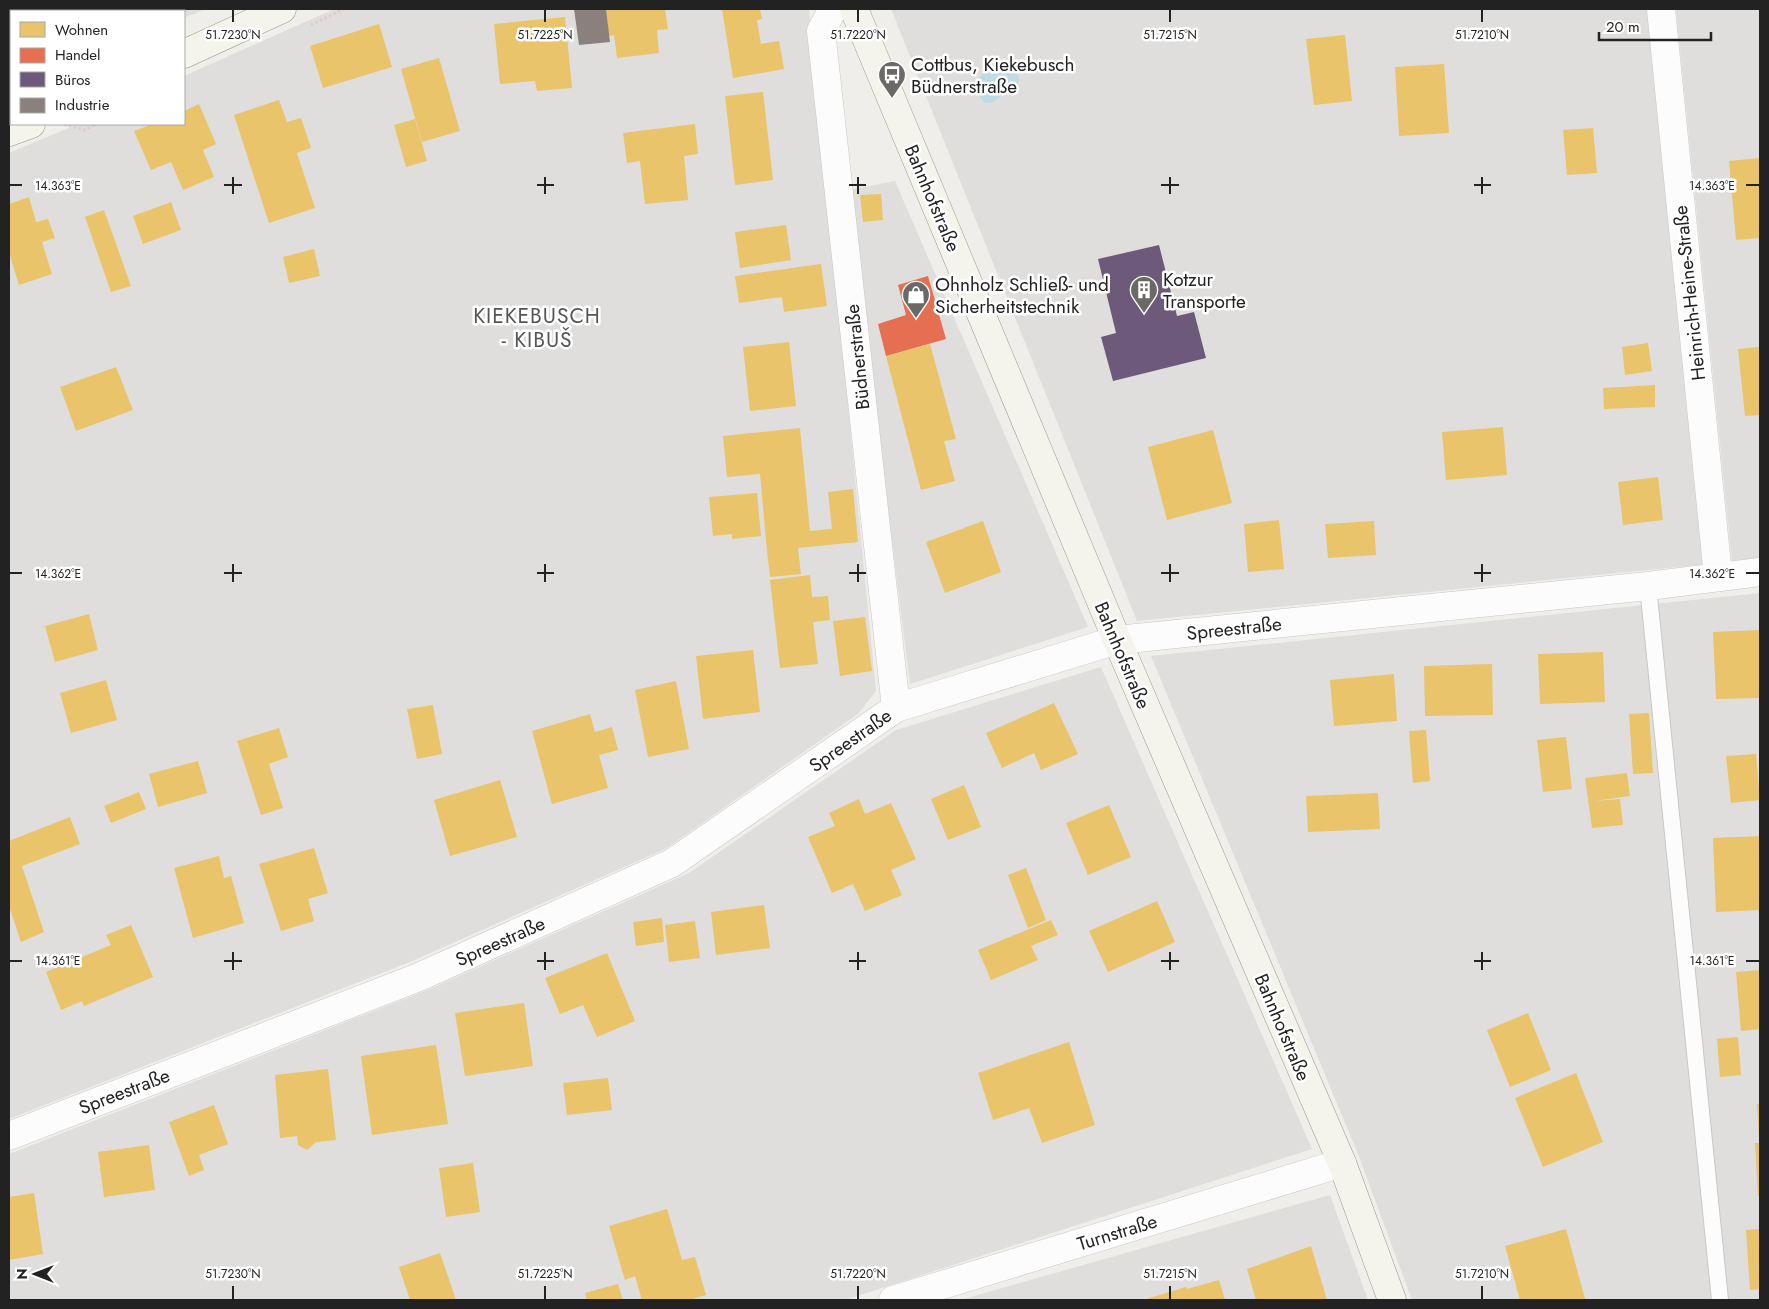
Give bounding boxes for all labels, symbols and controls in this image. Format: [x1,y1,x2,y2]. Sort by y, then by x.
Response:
legend [10,10,185,125]
scale bar [1599,10,1712,42]
text: 20 m [1606,16,1640,38]
text: Wohnen [55,19,108,41]
text: 51.7230°N [205,26,261,44]
text: 51.7225°N [517,26,573,44]
text: 51.7220°N [830,26,886,44]
text: 51.7215°N [1143,26,1197,44]
text: 51.7210°N [1455,26,1509,44]
text: Handel [55,44,101,66]
place label: Cottbus, Kiekebusch Büdnerstraße [911,51,1074,100]
bus stop icon: Cottbus, Kiekebusch Büdnerstraße [877,60,907,99]
text: Büros [55,69,90,91]
text: Industrie [55,94,110,116]
street label: Bahnhofstraße [898,141,967,256]
text: 14.363°E [35,177,81,195]
text: 14.363°E [1689,177,1735,195]
street label: Heinrich-Heine-Straße [1667,204,1712,382]
place label: Kotzur Transporte [1163,266,1246,315]
place label: Ohnholz Schließ- und Sicherheitstechnik [935,271,1109,320]
building icon: Kotzur Transporte [1129,275,1159,314]
shop icon: Ohnholz Schließ- und Sicherheitstechnik [901,280,931,319]
district label: KIEKEBUSCH - KIBUŠ [473,301,601,355]
street label: Büdnerstraße [839,303,876,411]
text: 14.362°E [35,565,81,583]
text: 14.362°E [1689,565,1735,583]
street label: Bahnhofstraße [1088,598,1157,713]
street label: Spreestraße [1185,610,1283,647]
street label: Spreestraße [803,702,897,779]
street label: Spreestraße [451,910,549,973]
text: 14.361°E [36,952,80,970]
text: 14.361°E [1690,952,1734,970]
street label: Bahnhofstraße [1248,970,1317,1085]
street label: Spreestraße [75,1062,174,1121]
street label: Turnstraße [1074,1207,1161,1257]
north arrow [10,1249,60,1299]
text: 51.7230°N [205,1265,261,1283]
text: 51.7225°N [517,1265,573,1283]
text: 51.7220°N [830,1265,886,1283]
text: 51.7215°N [1143,1265,1197,1283]
text: 51.7210°N [1455,1265,1509,1283]
text: N [12,1268,32,1280]

